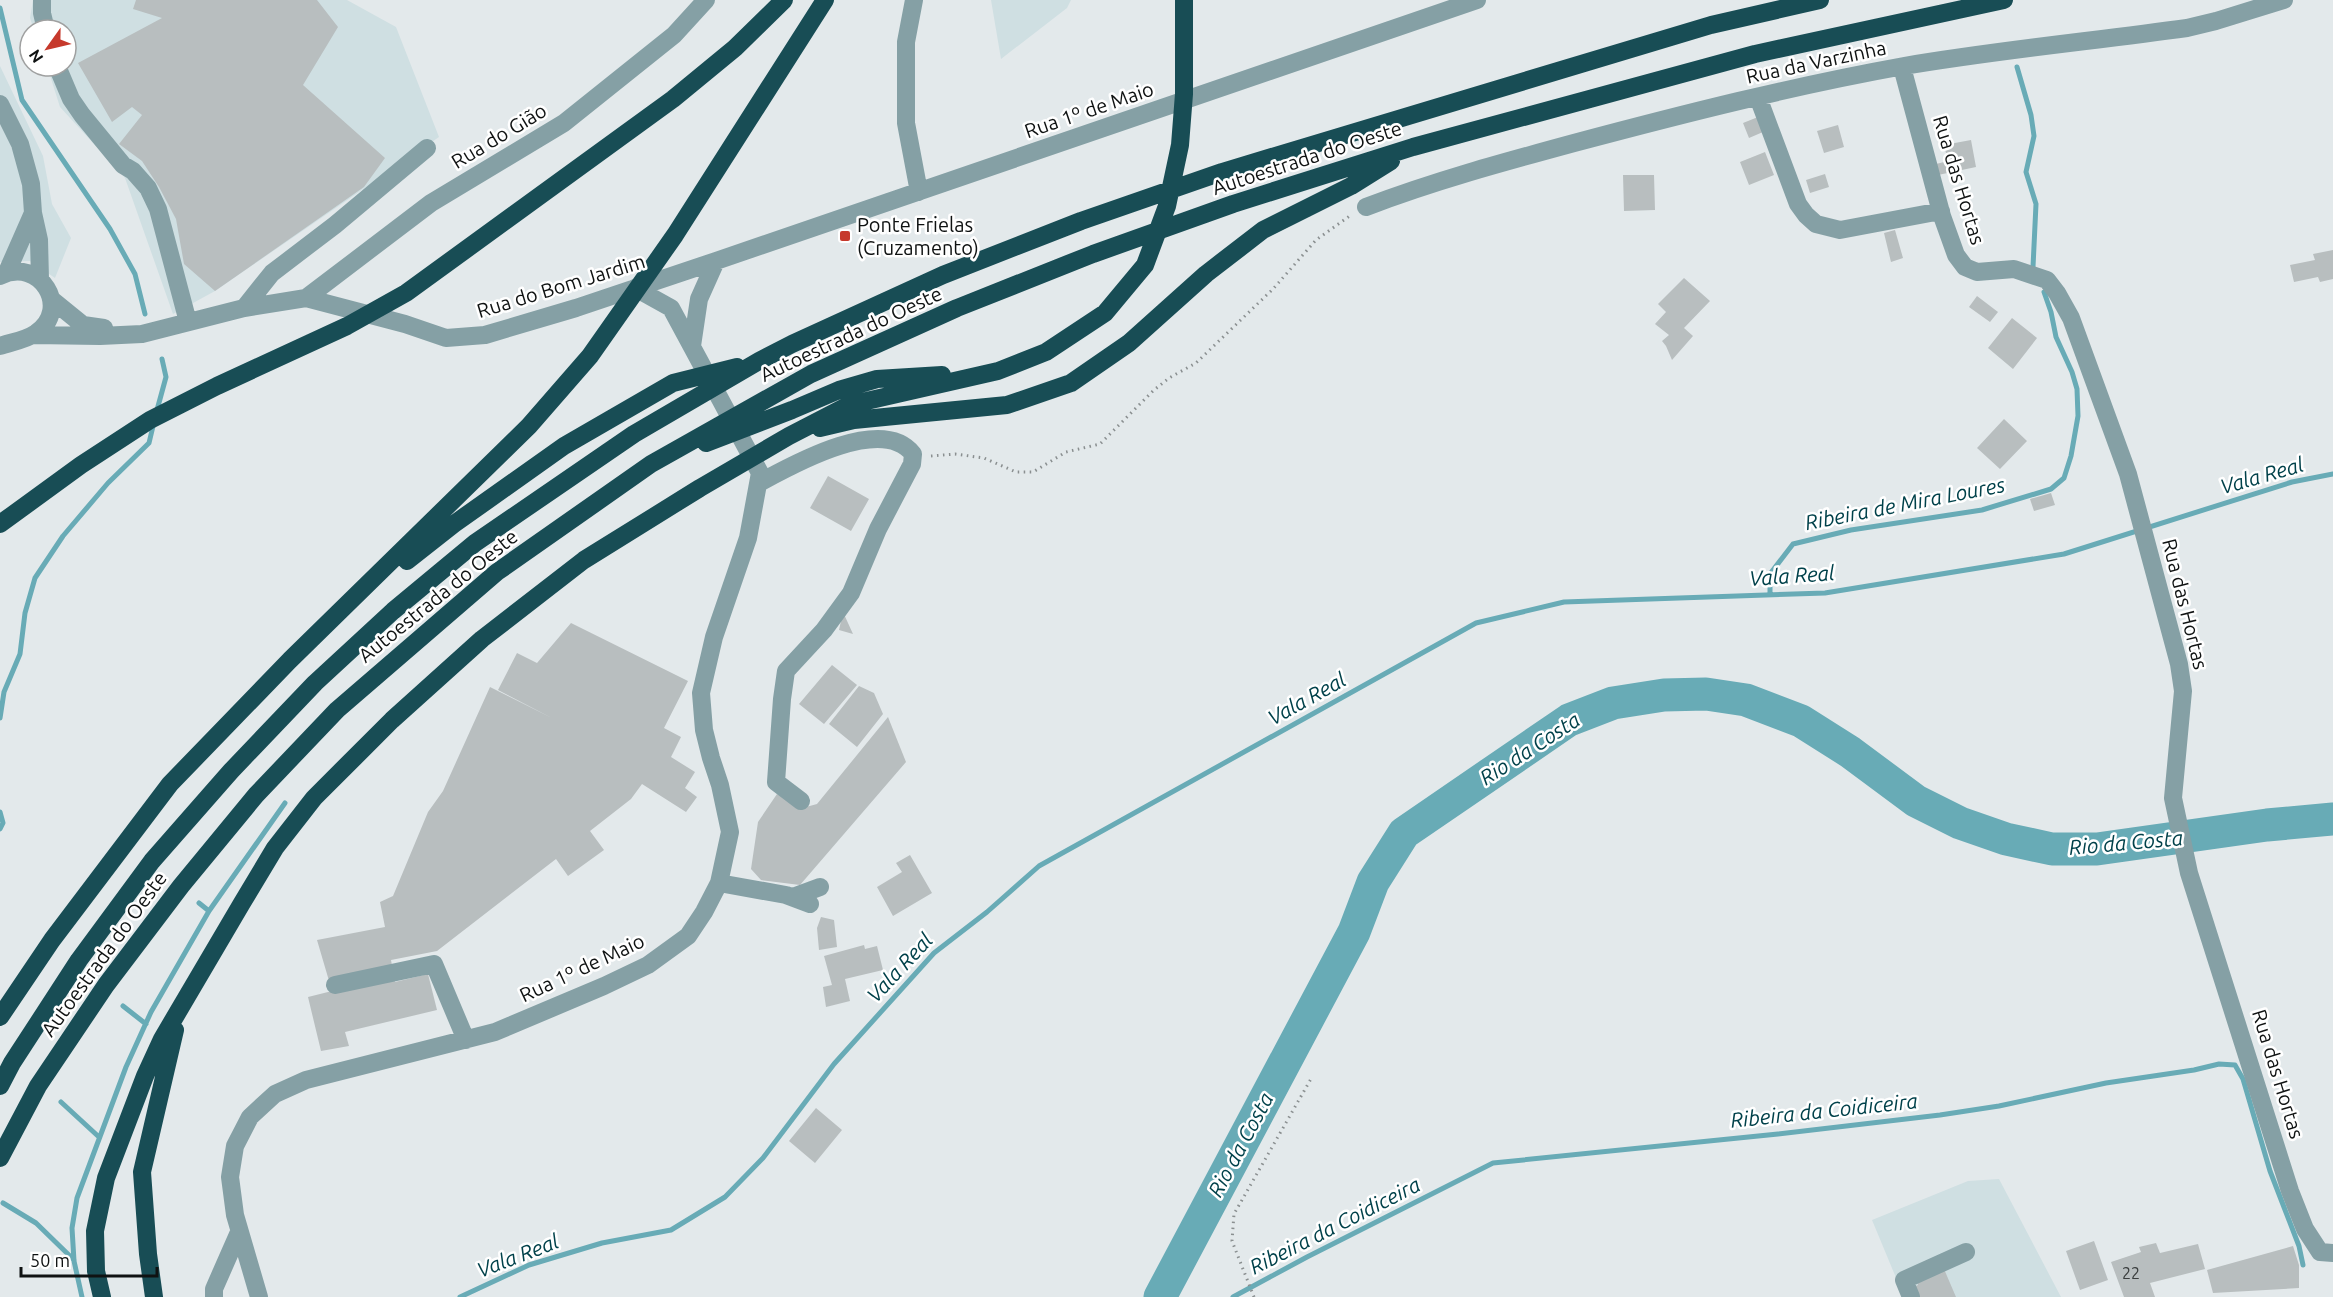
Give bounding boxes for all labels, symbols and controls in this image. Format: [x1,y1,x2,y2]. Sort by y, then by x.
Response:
north arrow [18,18,78,78]
street label: Rua da Varzinha [1744,35,1888,88]
text: N [25,46,46,66]
street label: Rua 1º de Maio [1021,77,1156,142]
street label: Rua do Gião [447,98,550,173]
street label: Rua das Hortas [1929,112,1990,247]
street label: Autoestrada do Oeste [1209,116,1405,199]
place label: Ponte Frielas (Cruzamento) [857,213,979,259]
marker: Ponte Frielas (Cruzamento) [838,229,852,243]
street label: Rua do Bom Jardim [474,249,648,322]
street label: Autoestrada do Oeste [756,281,945,386]
water label: Vala Real [2217,452,2306,498]
water label: Ribeira de Mira Loures [1803,472,2007,534]
street label: Autoestrada do Oeste [354,524,522,667]
street label: Rua das Hortas [2158,536,2213,672]
water label: Vala Real [1748,560,1836,590]
water label: Vala Real [1263,667,1350,729]
water label: Rio da Costa [1475,707,1584,789]
water label: Rio da Costa [2068,825,2184,859]
street label: Autoestrada do Oeste [36,867,171,1041]
water label: Vala Real [861,928,937,1007]
street label: Rua 1º de Maio [516,929,648,1006]
street label: Rua das Hortas [2248,1006,2309,1141]
water label: Rio da Costa [1203,1088,1278,1201]
water label: Ribeira da Coidiceira [1729,1088,1919,1132]
water label: Ribeira da Coidiceira [1245,1172,1424,1279]
water label: Vala Real [473,1228,562,1282]
scale bar [21,1240,158,1278]
text: 50 m [30,1250,70,1270]
house number: 22 [2122,1264,2140,1282]

